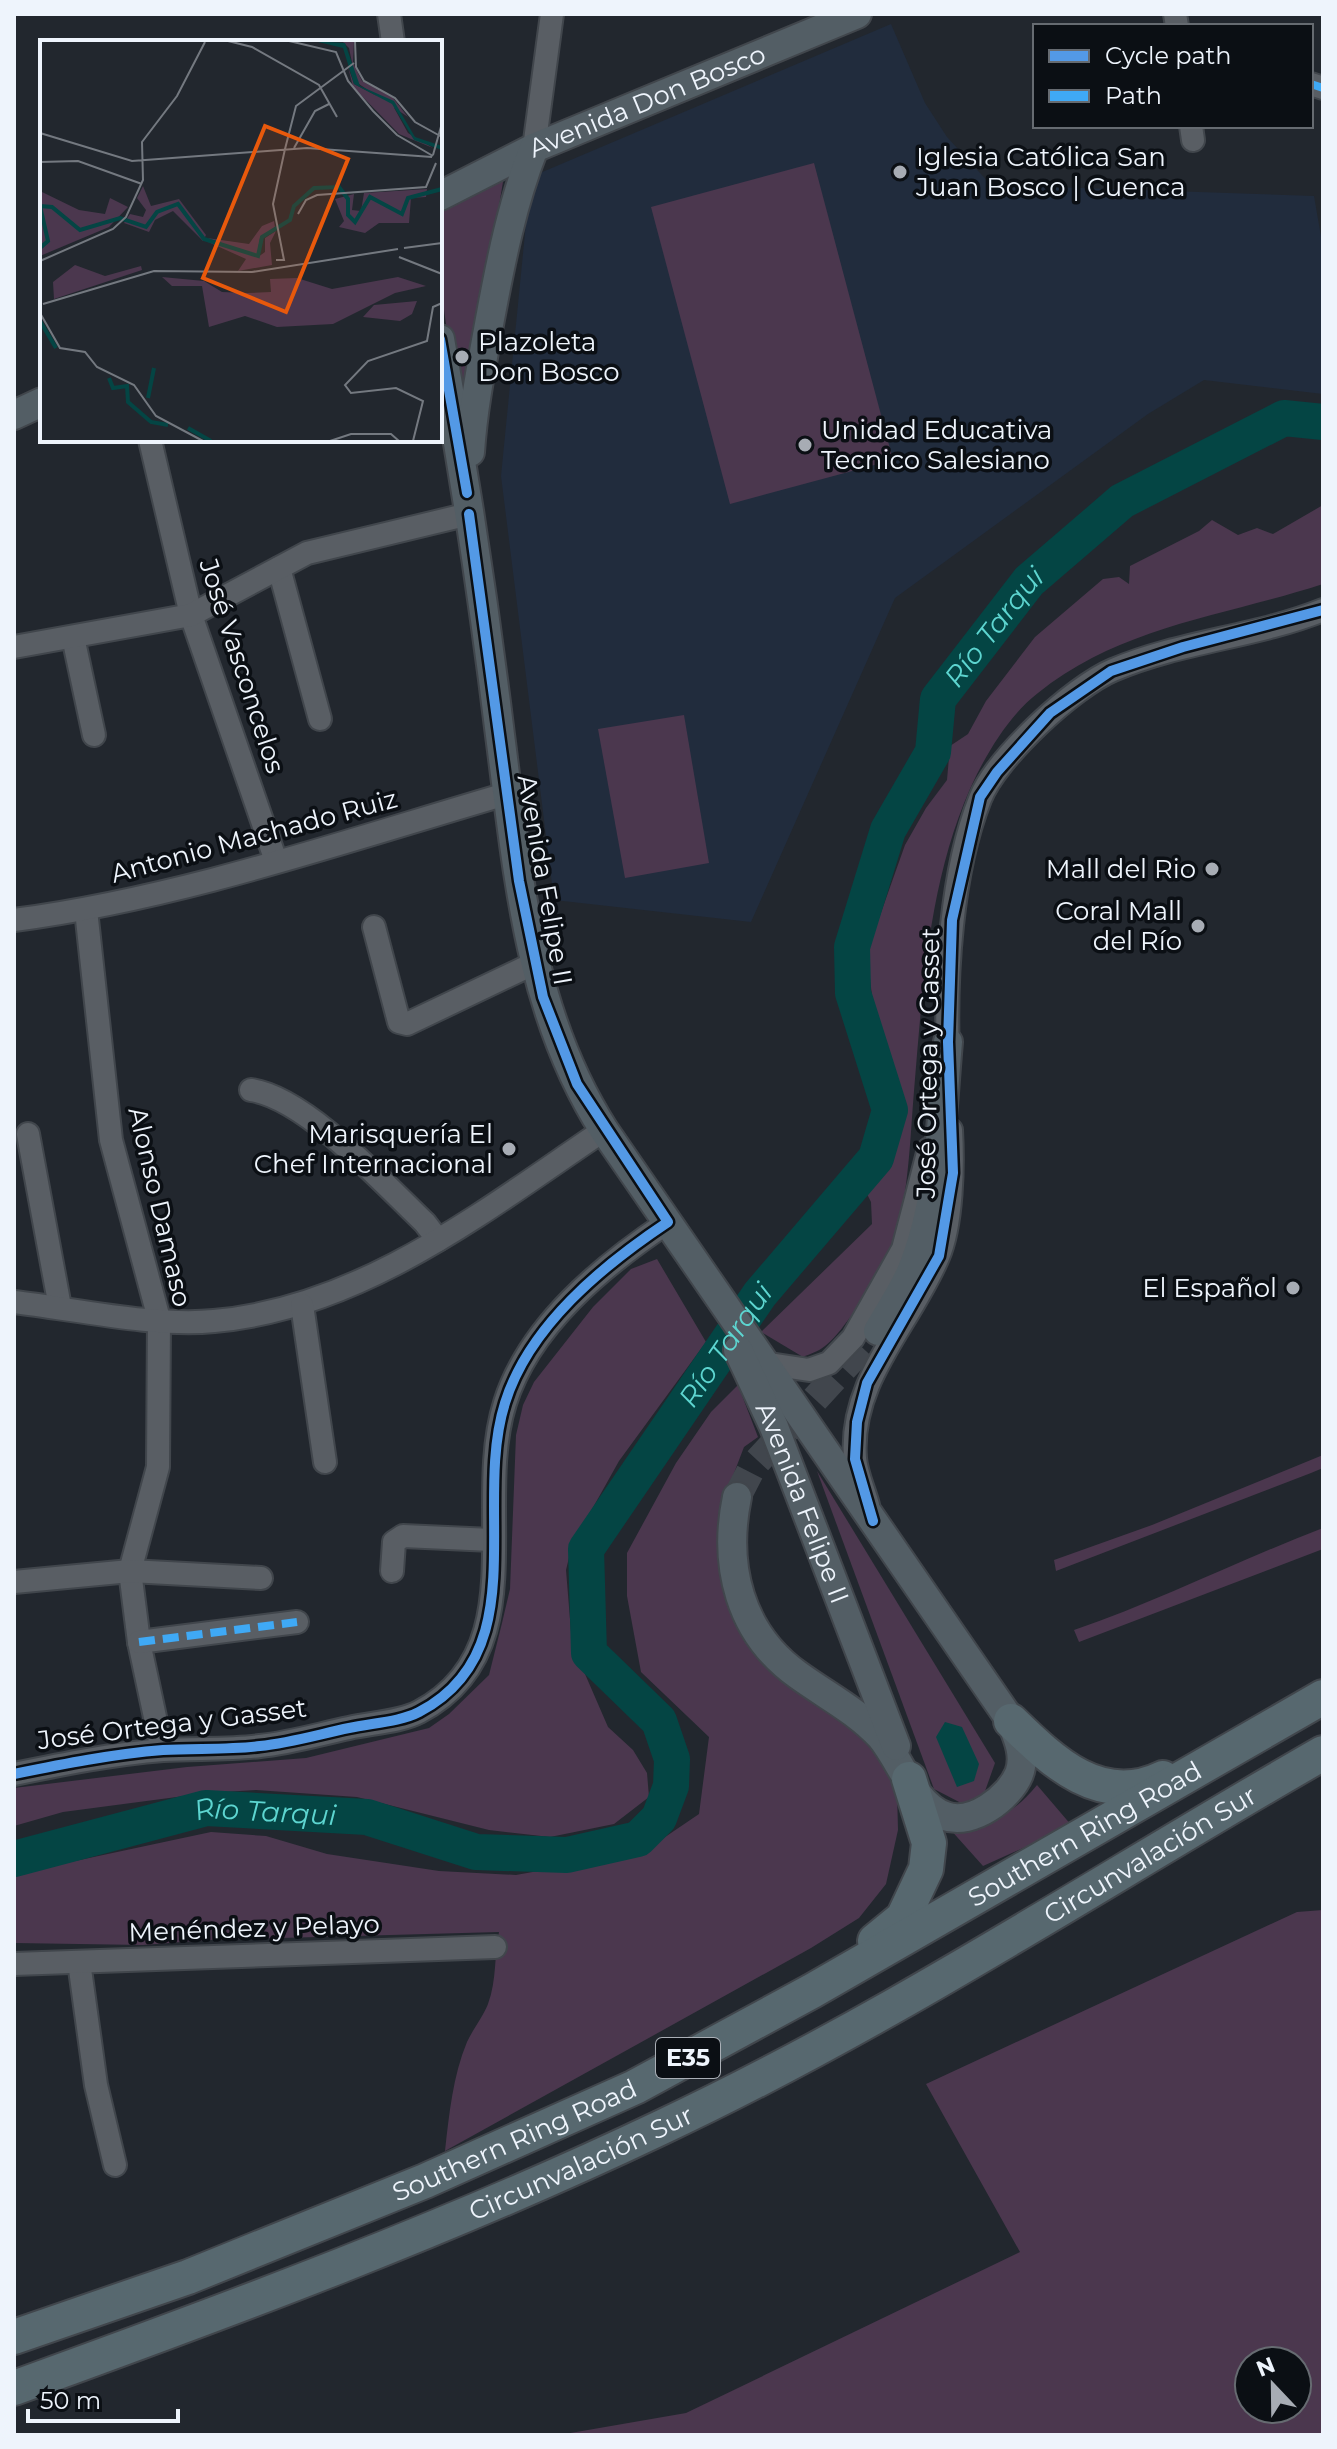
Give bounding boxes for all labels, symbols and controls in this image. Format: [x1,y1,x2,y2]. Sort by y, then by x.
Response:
legend [1033,24,1313,128]
street label: Avenida Don Bosco [524,38,770,164]
inset map [40,40,442,442]
text: Cycle path [1105,41,1232,70]
text: Path [1105,81,1162,110]
place label: Iglesia Católica San Juan Bosco | Cuenca [915,141,1186,203]
marker: Iglesia Católica San Juan Bosco | Cuenca [891,163,909,181]
place label: Plazoleta Don Bosco [478,326,619,388]
marker: Plazoleta Don Bosco [453,348,471,366]
place label: Unidad Educativa Tecnico Salesiano [821,414,1052,476]
marker: Unidad Educativa Tecnico Salesiano [796,436,814,454]
street label: José Vasconcelos [192,554,292,777]
water label: Río Tarqui [937,559,1051,694]
street label: Avenida Felipe II [511,772,579,988]
street label: Antonio Machado Ruiz [107,782,401,890]
place label: Mall del Rio [1046,853,1196,885]
marker: Mall del Rio [1203,860,1221,878]
place label: Coral Mall del Río [1055,895,1182,957]
marker: Coral Mall del Río [1189,917,1207,935]
street label: José Ortega y Gasset [910,927,946,1200]
street label: Alonso Damaso [121,1104,199,1310]
place label: Marisquería El Chef Internacional [254,1118,493,1180]
marker: Marisquería El Chef Internacional [500,1140,518,1158]
place label: El Español [1142,1272,1277,1304]
water label: Río Tarqui [671,1275,779,1413]
marker: El Español [1284,1279,1302,1297]
street label: Avenida Felipe II [749,1397,856,1608]
street label: José Ortega y Gasset [35,1692,308,1757]
street label: Southern Ring Road [962,1754,1207,1914]
street label: Circunvalación Sur [1038,1779,1262,1931]
water label: Río Tarqui [190,1789,338,1832]
street label: Menéndez y Pelayo [128,1908,380,1948]
road number: E35 [656,2038,720,2078]
street label: Southern Ring Road [388,2072,642,2209]
street label: Circunvalación Sur [464,2099,698,2228]
north arrow [1233,2345,1313,2425]
text: N [1252,2351,1279,2383]
scale bar [28,2373,178,2423]
text: 50 m [40,2386,101,2415]

